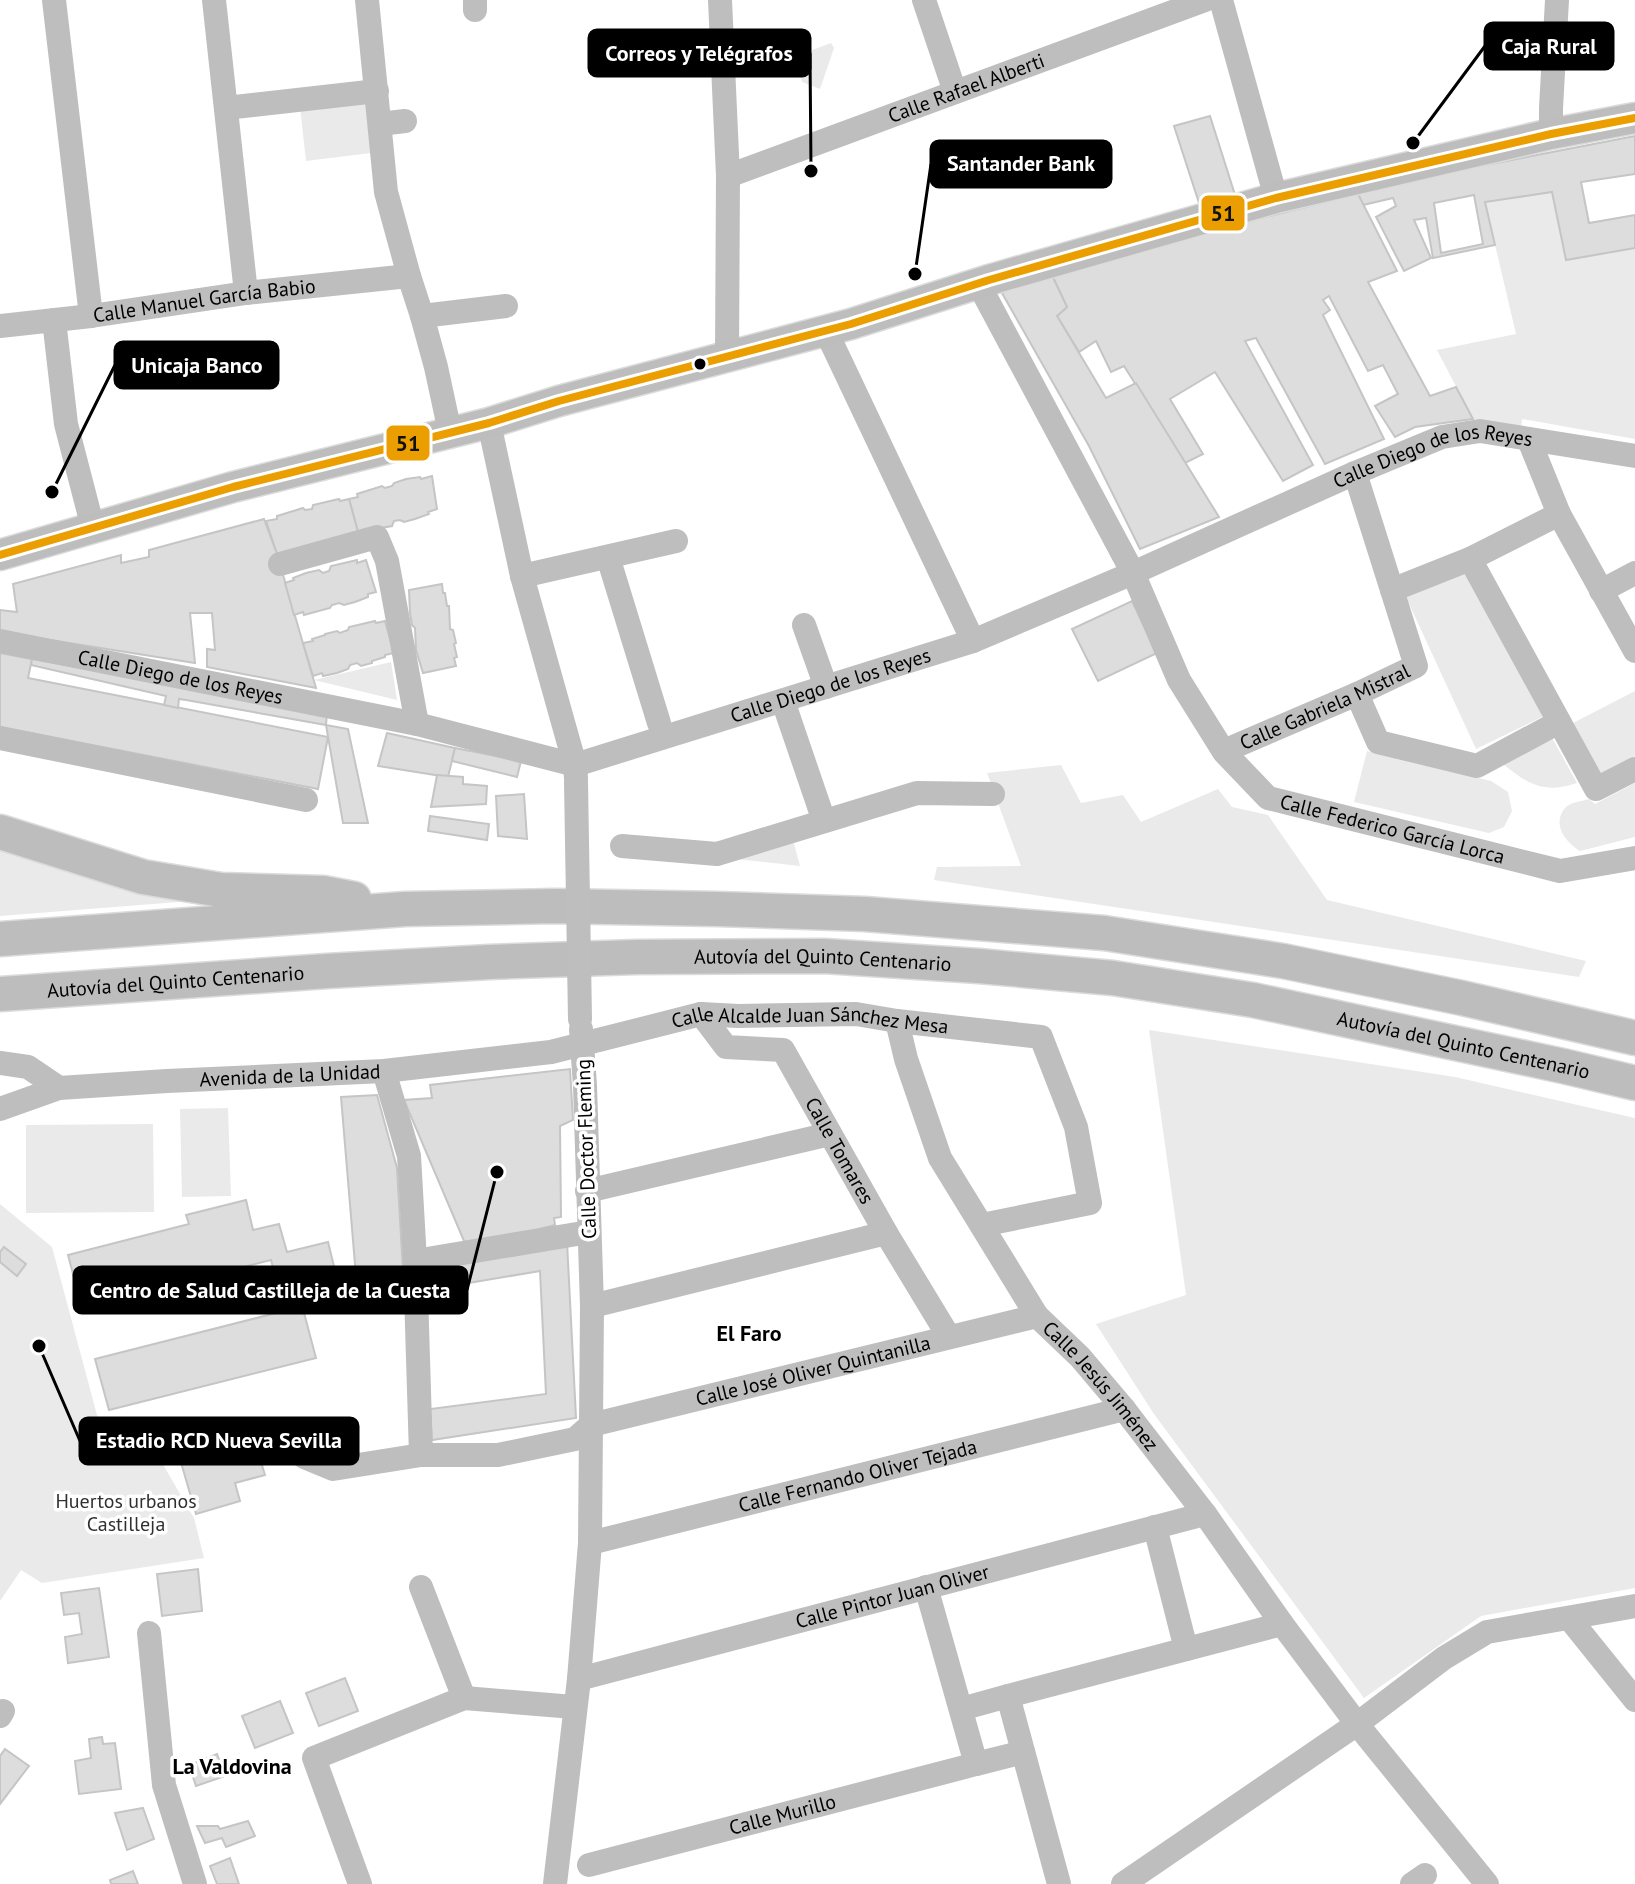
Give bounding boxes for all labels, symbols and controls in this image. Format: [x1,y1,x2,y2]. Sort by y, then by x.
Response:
callout: Caja Rural [1485,23,1613,69]
callout: Correos y Telégrafos [589,30,810,76]
text: Caja Rural [1501,32,1597,60]
text: Correos y Telégrafos [605,39,793,67]
street label: Calle Rafael Alberti [884,47,1048,129]
callout: Santander Bank [931,141,1111,187]
text: Santander Bank [947,149,1095,177]
line badge: 51 [1200,194,1246,232]
text: 51 [1211,199,1235,227]
street label: Calle Manuel García Babio [91,273,317,329]
callout: Unicaja Banco [115,342,278,388]
text: Unicaja Banco [131,351,263,379]
unlabelled marker [692,356,708,372]
street label: Calle Diego de los Reyes [1329,418,1534,494]
line badge: 51 [385,424,431,462]
text: 51 [396,429,420,457]
street label: Calle Diego de los Reyes [727,642,934,729]
street label: Calle Diego de los Reyes [76,644,285,710]
street label: Calle Gabriela Mistral [1236,658,1414,756]
street label: Calle Federico García Lorca [1277,788,1507,870]
street label: Autovía del Quinto Centenario [694,943,952,977]
street label: Autovía del Quinto Centenario [46,960,305,1004]
street label: Calle Alcalde Juan Sánchez Mesa [669,1001,950,1040]
street label: Autovía del Quinto Centenario [1335,1005,1592,1085]
street label: Avenida de la Unidad [199,1058,381,1092]
street label: Calle Doctor Fleming [570,1059,602,1239]
street label: Calle Tomares [799,1093,880,1209]
callout: Centro de Salud Castilleja de la Cuesta [74,1267,467,1313]
text: Centro de Salud Castilleja de la Cuesta [90,1276,450,1304]
street label: Calle Jesús Jiménez [1037,1315,1165,1456]
district label: El Faro [716,1319,782,1347]
street label: Calle José Oliver Quintanilla [693,1330,933,1412]
callout: Estadio RCD Nueva Sevilla [80,1418,358,1464]
text: Estadio RCD Nueva Sevilla [96,1426,342,1454]
street label: Calle Fernando Oliver Tejada [736,1433,980,1518]
park label: Huertos urbanos Castilleja [55,1488,197,1537]
street label: Calle Pintor Juan Oliver [793,1558,992,1634]
district label: La Valdovina [172,1752,292,1780]
street label: Calle Murillo [726,1788,839,1841]

